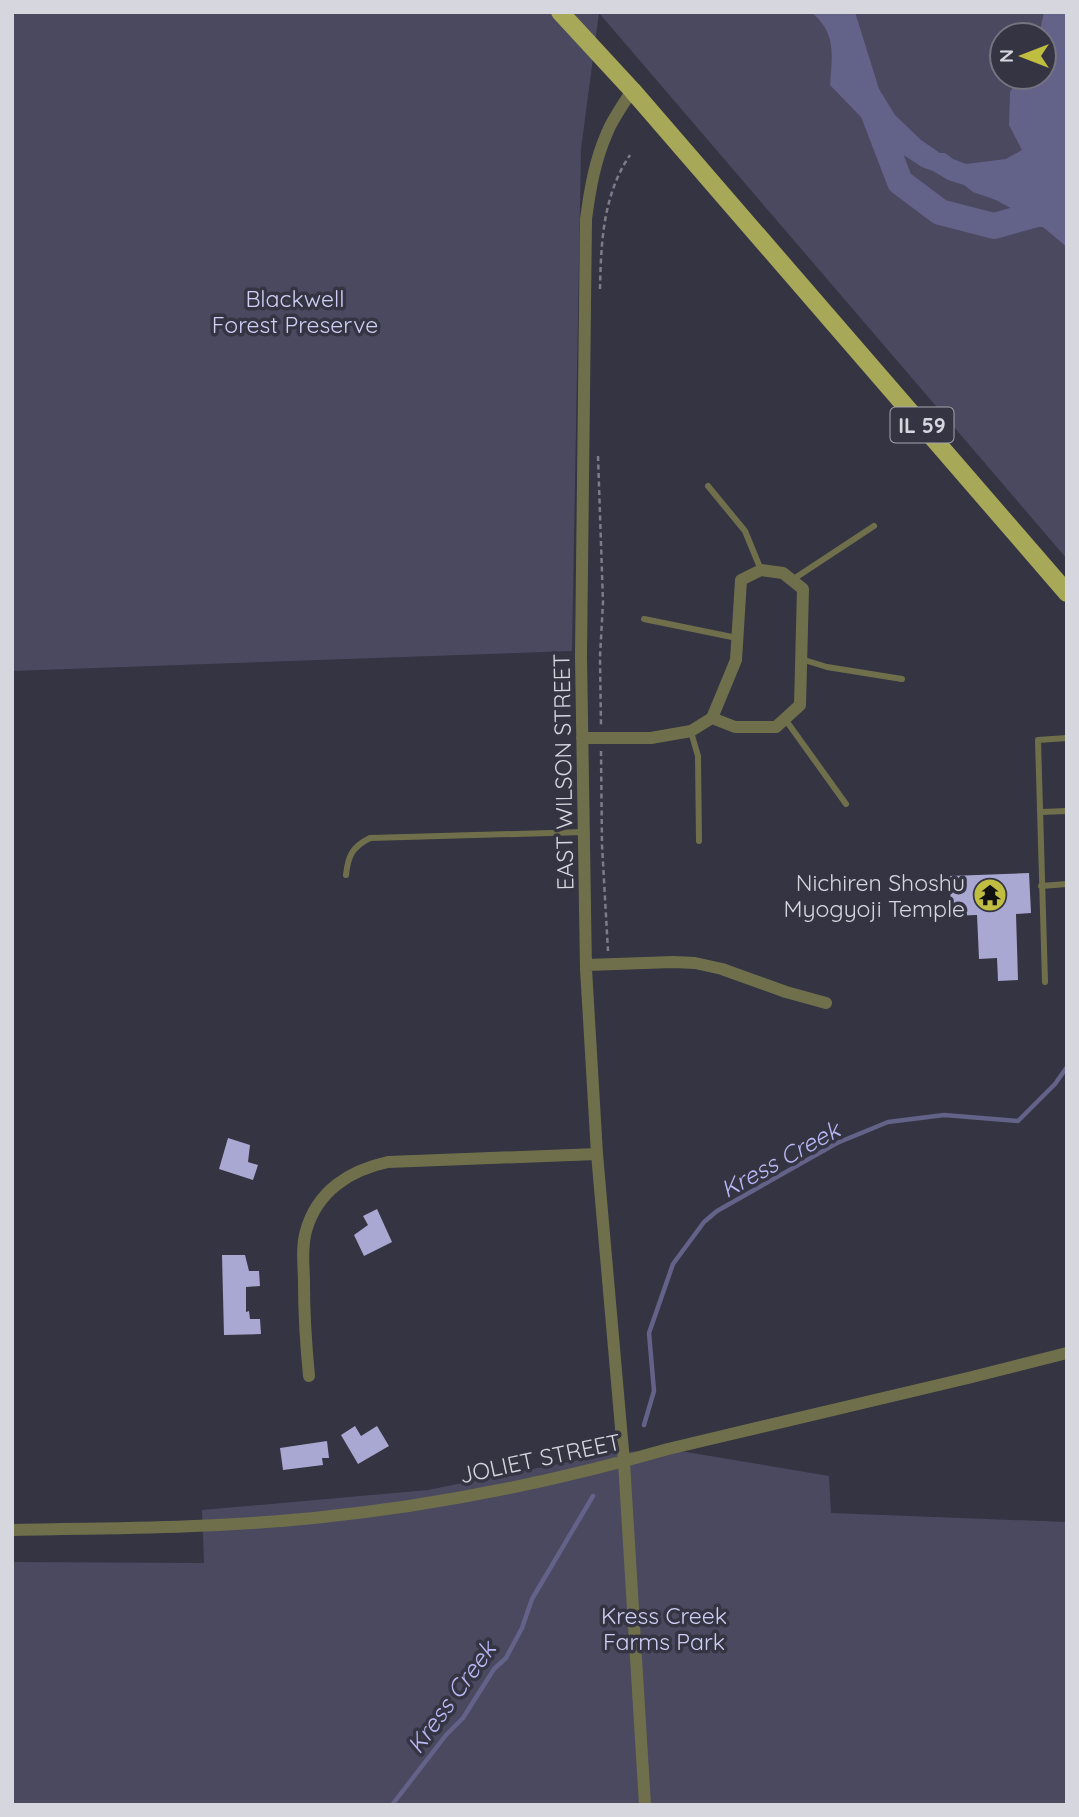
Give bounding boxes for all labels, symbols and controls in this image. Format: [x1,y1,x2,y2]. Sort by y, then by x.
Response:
north arrow [988,21,1058,91]
text: N [994,49,1018,63]
park label: Blackwell Forest Preserve [212,284,378,339]
road number: IL 59 [890,408,954,442]
street label: EAST WILSON STREET [546,653,580,891]
place label: Nichiren Shoshu Myogyoji Temple [783,868,965,923]
temple icon: Nichiren Shoshu Myogyoji Temple [971,876,1009,914]
water label: Kress Creek [715,1113,847,1204]
street label: JOLIET STREET [457,1427,623,1489]
park label: Kress Creek Farms Park [601,1601,727,1656]
water label: Kress Creek [400,1633,503,1759]

